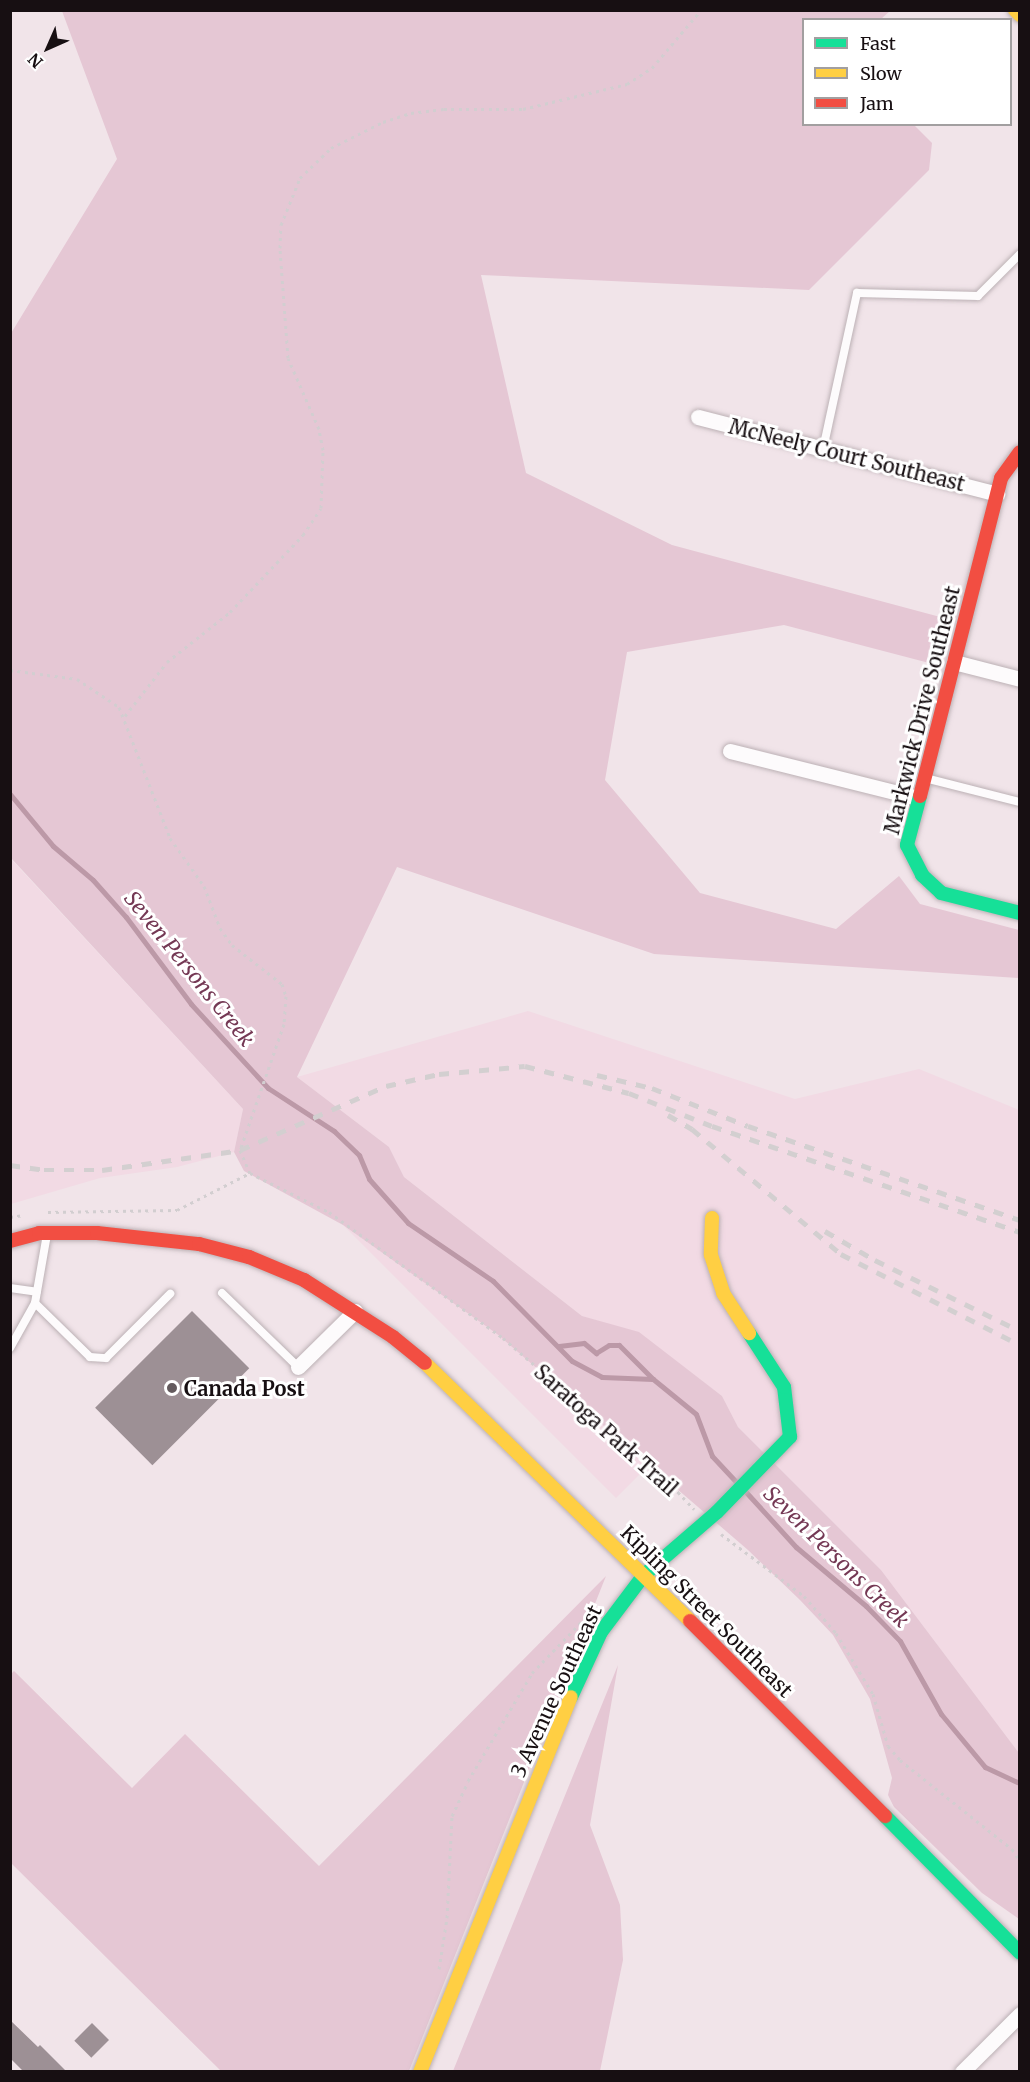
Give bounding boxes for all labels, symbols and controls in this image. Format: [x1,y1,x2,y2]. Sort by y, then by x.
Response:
north arrow [18,18,78,78]
legend [802,18,1012,126]
text: Fast [860,32,896,55]
text: N [24,49,47,72]
text: Slow [860,62,902,85]
text: Jam [860,92,894,115]
street label: McNeely Court Southeast [726,414,968,496]
street label: Markwick Drive Southeast [880,583,964,837]
water label: Seven Persons Creek [119,887,259,1051]
street label: Saratoga Park Trail [529,1359,683,1501]
place label: Canada Post [184,1376,305,1400]
marker: Canada Post [165,1381,179,1395]
water label: Seven Persons Creek [758,1481,914,1633]
street label: Kipling Street Southeast [616,1520,798,1702]
street label: 3 Avenue Southeast [506,1601,606,1781]

